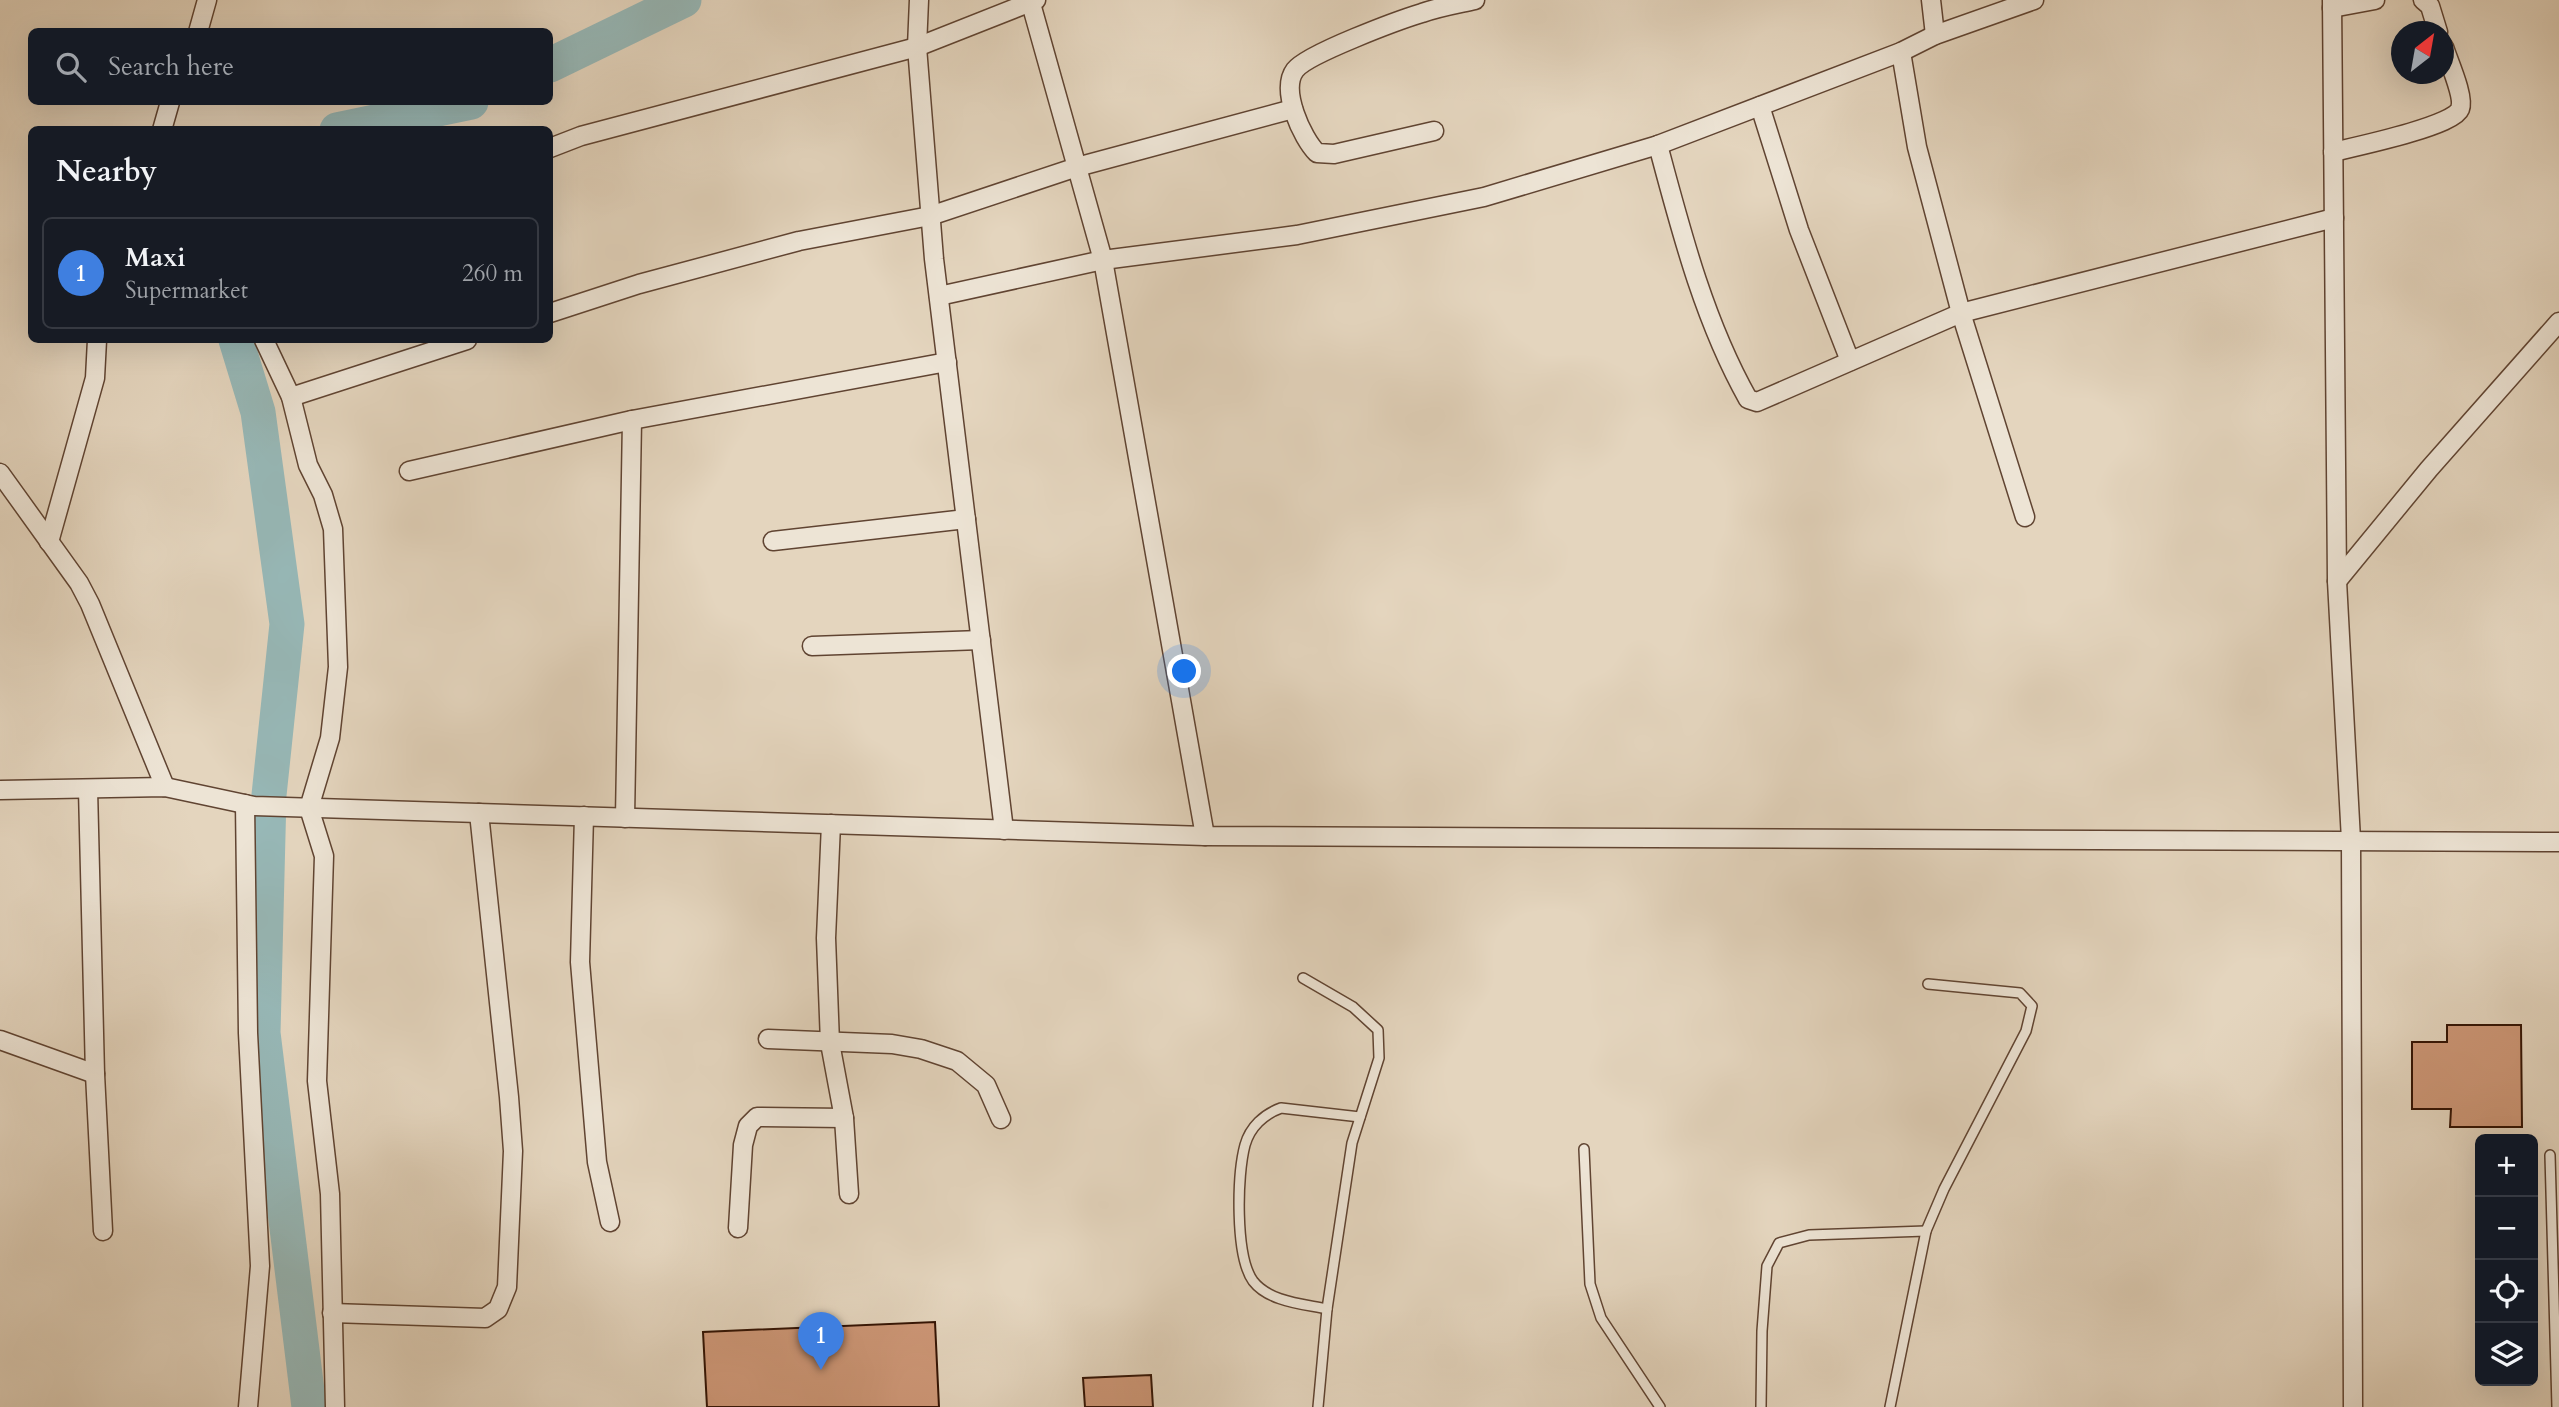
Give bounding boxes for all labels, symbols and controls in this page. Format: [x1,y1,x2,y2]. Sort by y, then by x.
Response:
north arrow [2391,21,2454,84]
search box [28,28,553,105]
icon: search [52,48,90,86]
text: Search here [108,49,234,84]
text: Nearby [56,151,157,192]
text: Maxi [125,240,186,275]
text: 1 [75,258,87,289]
text: 260 m [462,258,523,289]
text: Supermarket [125,275,248,306]
your location [1167,654,1201,688]
map controls [2475,1134,2538,1386]
button: + [2475,1134,2538,1197]
button: − [2475,1197,2538,1260]
button: locate [2475,1260,2538,1323]
pin: 1 [798,1312,844,1370]
button: layers [2475,1323,2538,1386]

